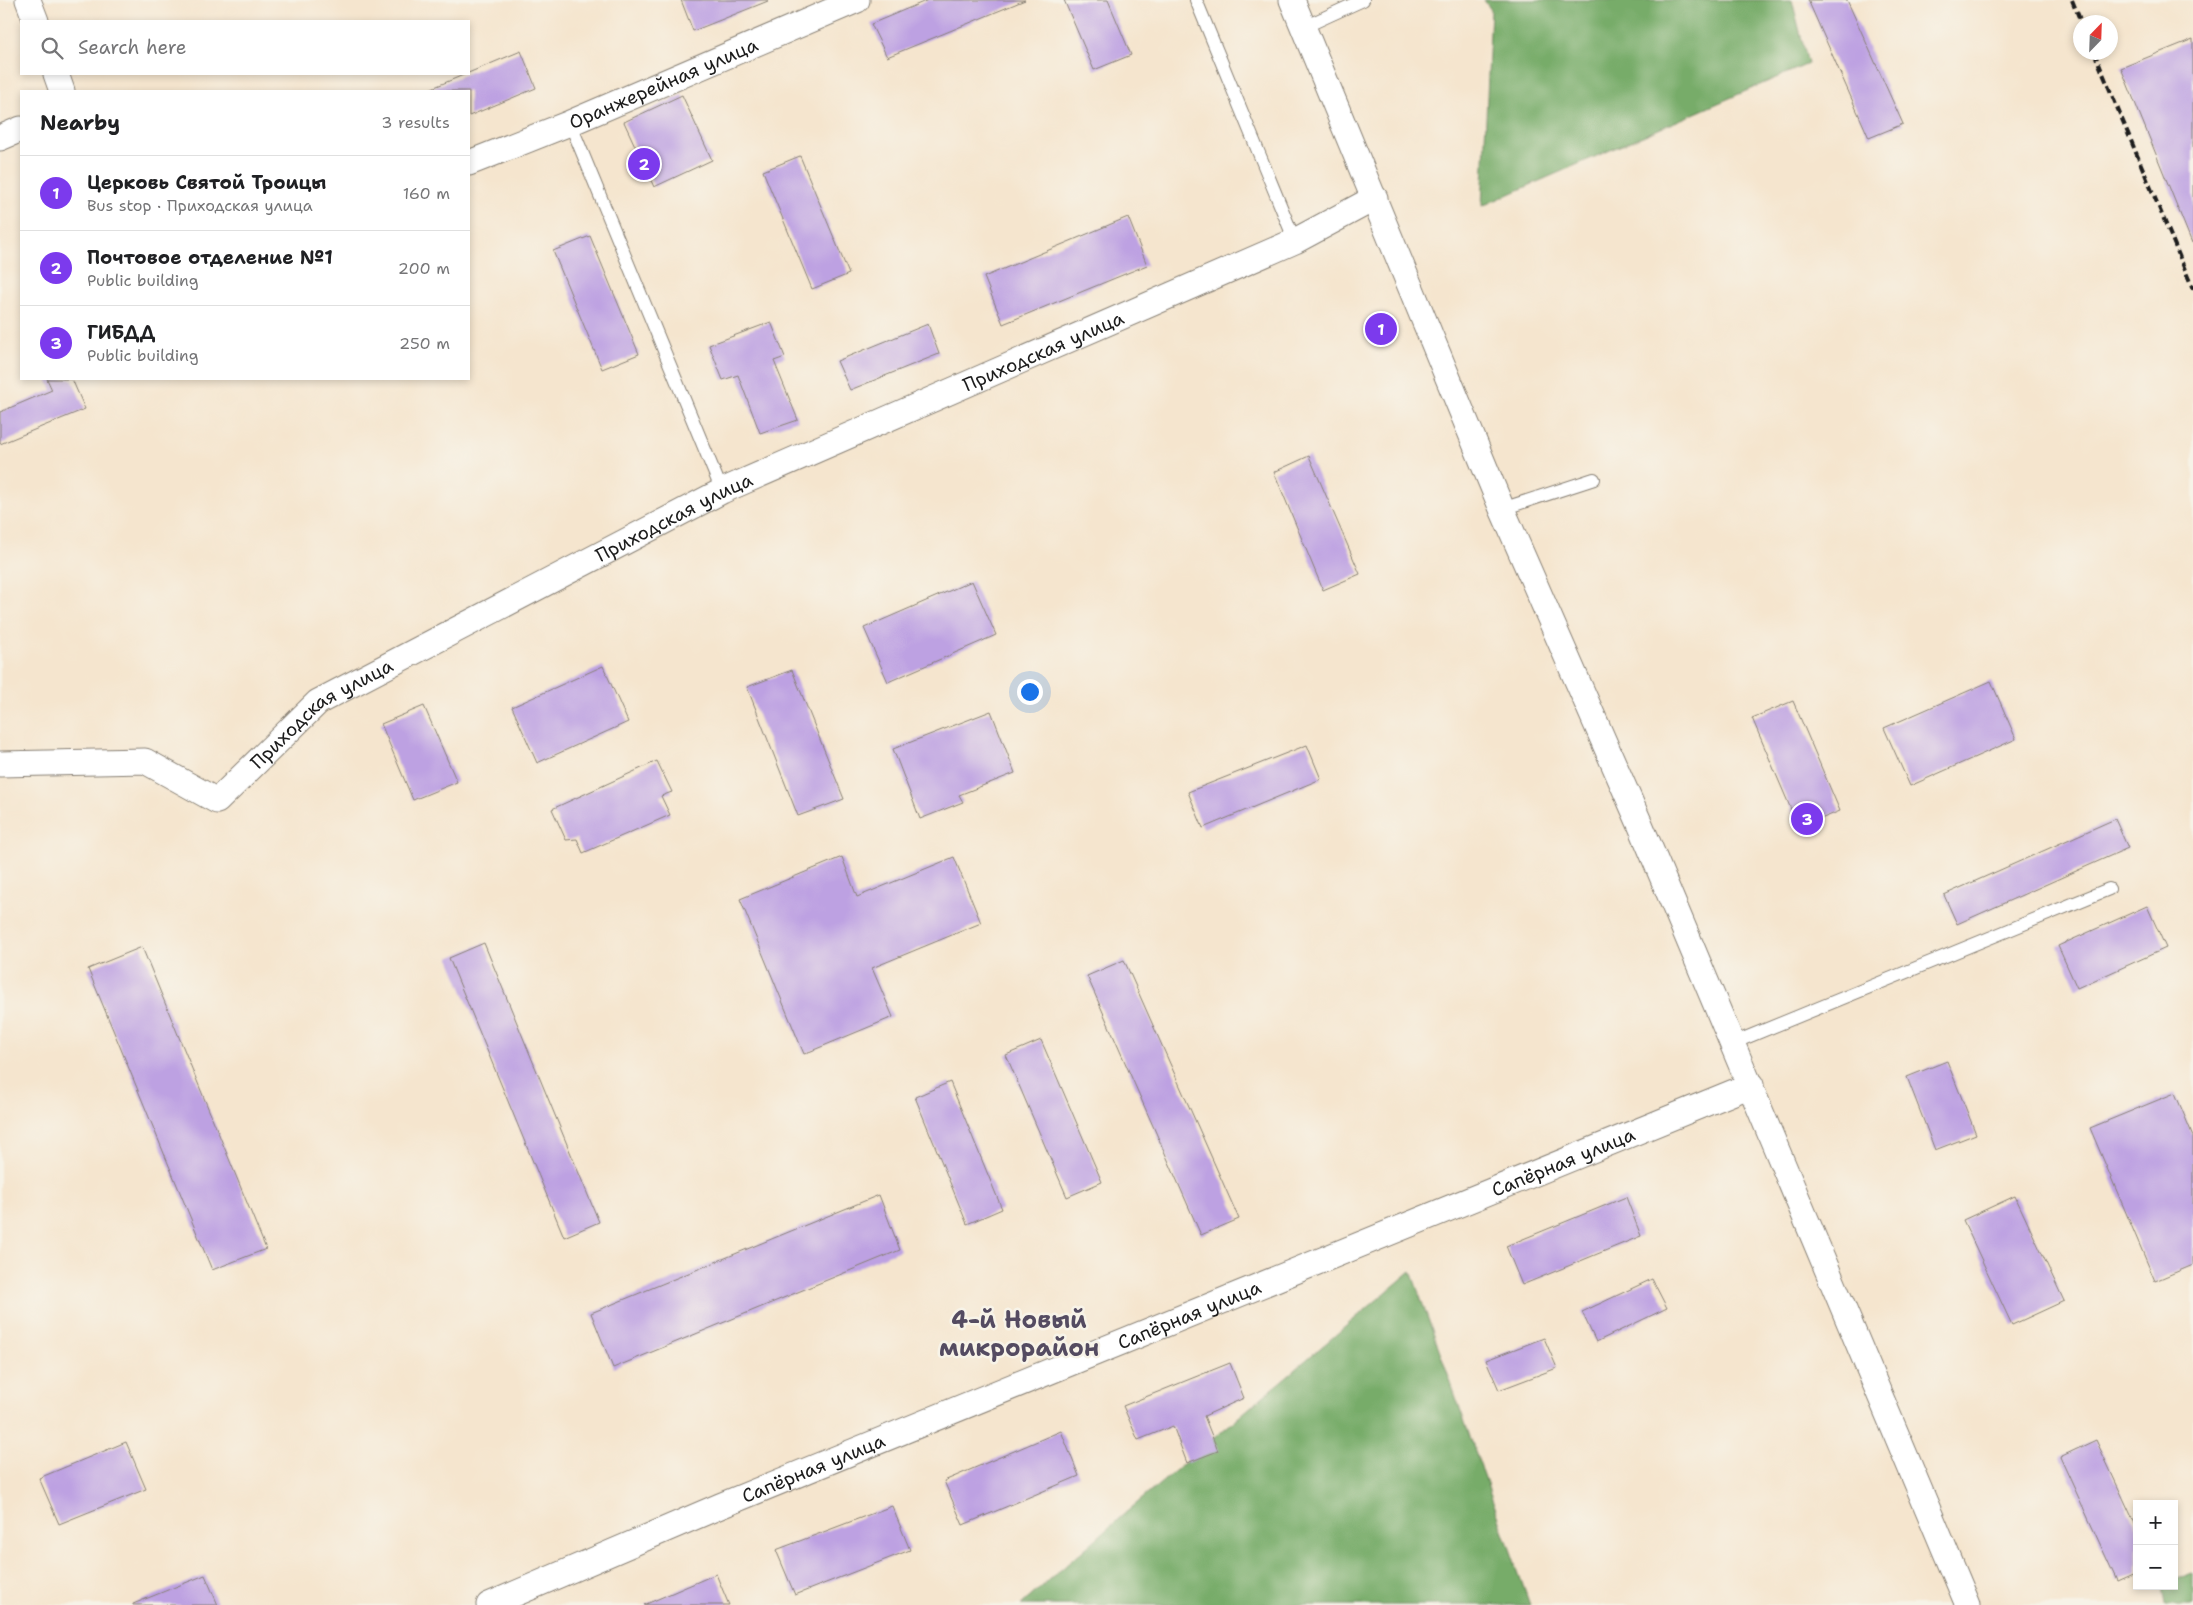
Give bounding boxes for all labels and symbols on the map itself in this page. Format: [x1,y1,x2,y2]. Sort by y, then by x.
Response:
north arrow [2073,15,2118,60]
street label: Оранжерейная улица [565,32,762,135]
pin: 2 [628,145,660,183]
street label: Приходская улица [959,305,1128,397]
pin: 1 [1365,310,1397,348]
street label: Приходская улица [591,467,757,568]
street label: Приходская улица [245,653,398,775]
your location [1017,679,1043,705]
pin: 3 [1791,800,1823,838]
street label: Сапёрная улица [1488,1122,1639,1203]
street label: Сапёрная улица [1114,1274,1265,1355]
district label: 4-й Новый микрорайон [939,1304,1099,1364]
street label: Сапёрная улица [738,1428,889,1509]

